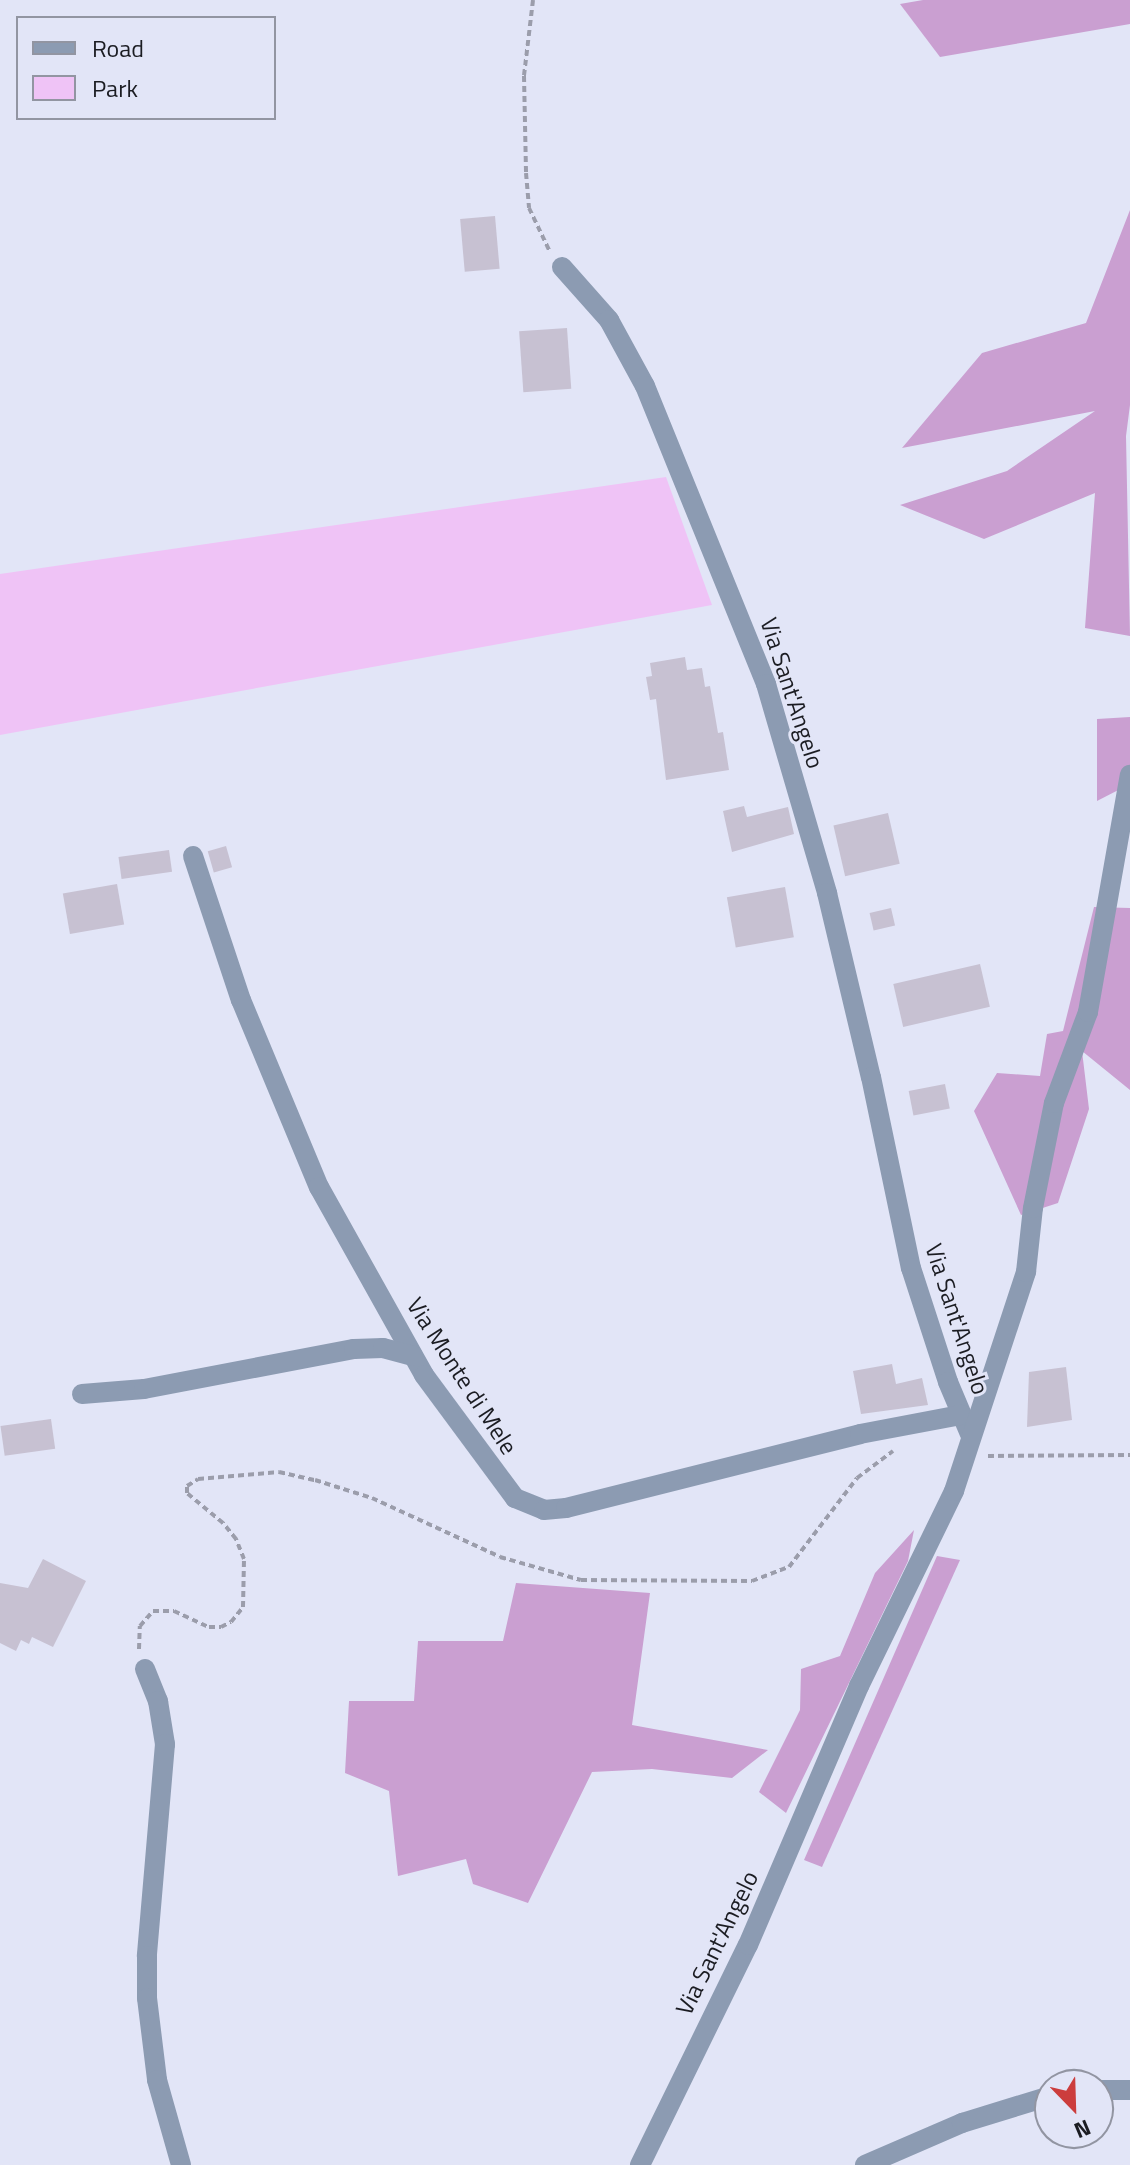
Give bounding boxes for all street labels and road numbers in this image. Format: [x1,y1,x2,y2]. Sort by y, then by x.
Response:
street label: Via Sant'Angelo [754,614,830,772]
street label: Via Sant'Angelo [919,1240,995,1398]
street label: Via Monte di Mele [401,1292,523,1460]
street label: Via Sant'Angelo [670,1866,764,2020]

